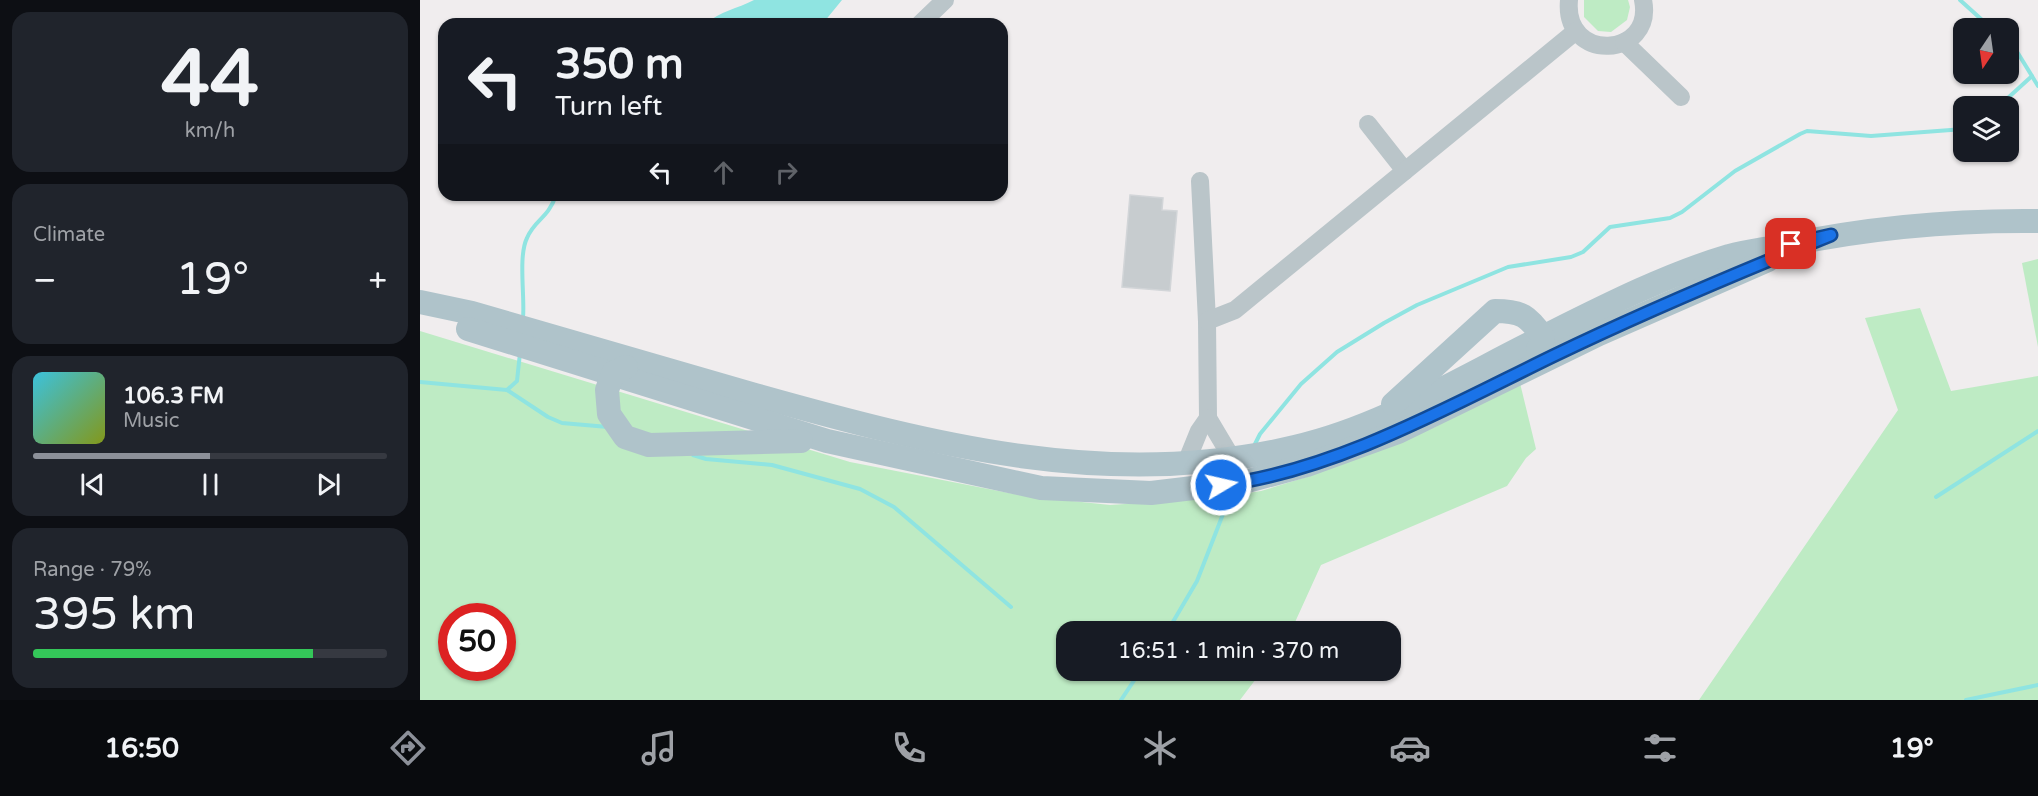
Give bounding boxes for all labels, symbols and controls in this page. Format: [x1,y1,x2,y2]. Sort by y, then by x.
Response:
north arrow [1953,18,2019,84]
map controls [1953,18,2019,162]
text: 44 [161,33,259,127]
text: 350 m [555,39,684,90]
icon: left [456,42,534,120]
text: Turn left [555,90,662,123]
button: layers [1953,96,2019,162]
text: km/h [185,119,235,143]
icon: left [644,156,677,189]
icon: ahead [707,156,740,189]
icon: right [770,156,803,189]
pin [1765,218,1816,269]
text: Climate [33,223,105,247]
icon: arrive [1774,227,1807,260]
text: 19° [176,253,249,307]
text: − [33,261,57,300]
text: + [368,261,387,300]
text: 106.3 FM [123,383,224,409]
text: Music [123,409,179,433]
position arrow [1189,453,1253,517]
icon: previous [76,468,109,501]
icon: pause [194,468,227,501]
icon: next [312,468,345,501]
text: Range · 79% [33,558,152,582]
text: 395 km [33,588,195,642]
speed limit sign: 50 [438,603,516,681]
text: 16:51 · 1 min · 370 m [1118,638,1339,664]
icon: directions [387,727,429,769]
icon: music [638,727,680,769]
icon: phone [888,727,930,769]
icon: climate [1139,727,1181,769]
icon: car [1389,727,1431,769]
icon: filters [1639,727,1681,769]
text: 16:50 [104,732,179,765]
text: 19° [1890,732,1934,765]

